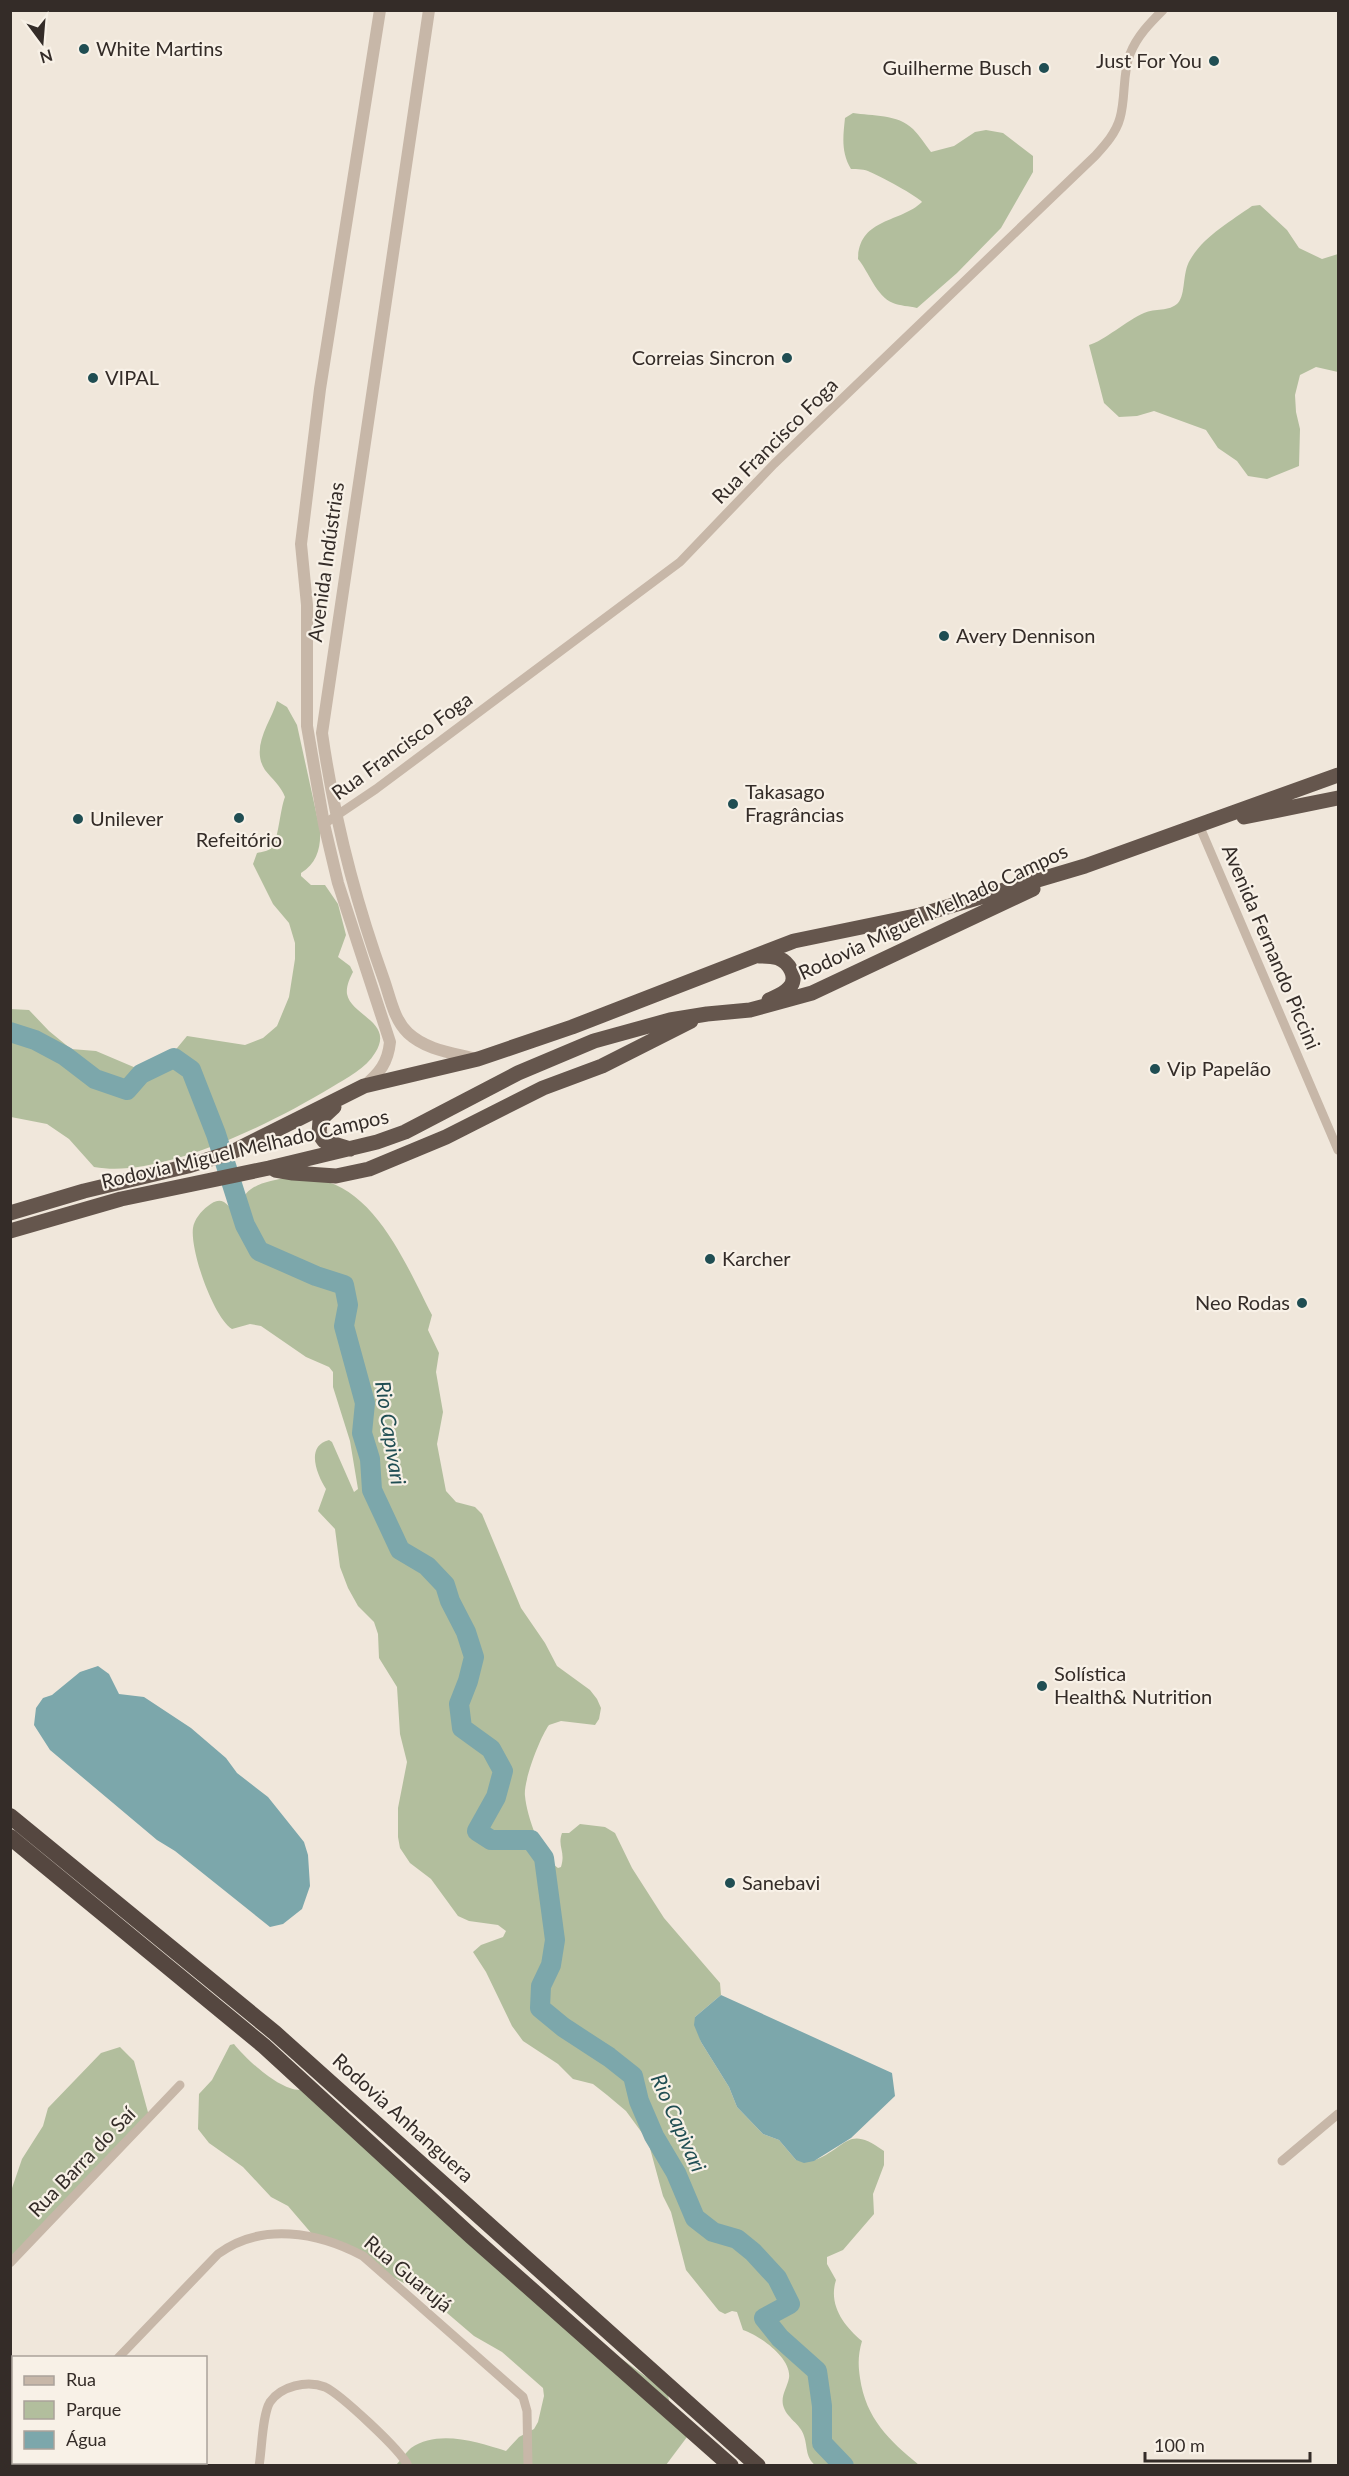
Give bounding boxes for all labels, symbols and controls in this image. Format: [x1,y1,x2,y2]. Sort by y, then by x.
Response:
north arrow [12,12,72,72]
place label: White Martins [96,36,223,60]
marker: White Martins [77,42,91,56]
text: N [38,46,55,68]
place label: Just For You [1096,48,1202,72]
marker: Just For You [1207,54,1221,68]
place label: Guilherme Busch [883,55,1032,79]
marker: Guilherme Busch [1037,61,1051,75]
place label: Correias Sincron [632,345,775,369]
marker: Correias Sincron [780,351,794,365]
place label: VIPAL [105,365,159,389]
marker: VIPAL [86,371,100,385]
street label: Rua Francisco Foga [706,372,842,508]
street label: Avenida Indústrias [302,480,348,643]
place label: Avery Dennison [956,623,1095,647]
marker: Avery Dennison [937,629,951,643]
street label: Rua Francisco Foga [326,686,476,804]
place label: Takasago Fragrâncias [745,779,844,826]
marker: Takasago Fragrâncias [726,797,740,811]
place label: Unilever [90,806,164,830]
marker: Refeitório [232,811,246,825]
marker: Unilever [71,812,85,826]
place label: Refeitório [196,827,282,851]
street label: Rodovia Miguel Melhado Campos [794,838,1071,984]
street label: Avenida Fernando Piccini [1218,841,1326,1053]
place label: Vip Papelão [1167,1056,1271,1080]
marker: Vip Papelão [1148,1062,1162,1076]
street label: Rodovia Miguel Melhado Campos [99,1103,391,1193]
place label: Karcher [722,1246,791,1270]
marker: Karcher [703,1252,717,1266]
place label: Neo Rodas [1195,1290,1290,1314]
marker: Neo Rodas [1295,1296,1309,1310]
water label: Rio Capivari [371,1379,412,1487]
place label: Solística Health& Nutrition [1054,1661,1212,1708]
marker: Solística Health& Nutrition [1035,1679,1049,1693]
place label: Sanebavi [742,1870,820,1894]
marker: Sanebavi [723,1876,737,1890]
street label: Rodovia Anhanguera [328,2048,479,2187]
water label: Rio Capivari [647,2069,712,2175]
street label: Rua Barra do Saí [23,2100,141,2221]
street label: Rua Guarujá [360,2230,457,2317]
legend [12,2356,207,2464]
text: Rua [66,2368,96,2390]
text: Parque [66,2398,121,2420]
scale bar [1145,2425,1310,2463]
text: Água [66,2428,107,2450]
text: 100 m [1154,2434,1205,2456]

